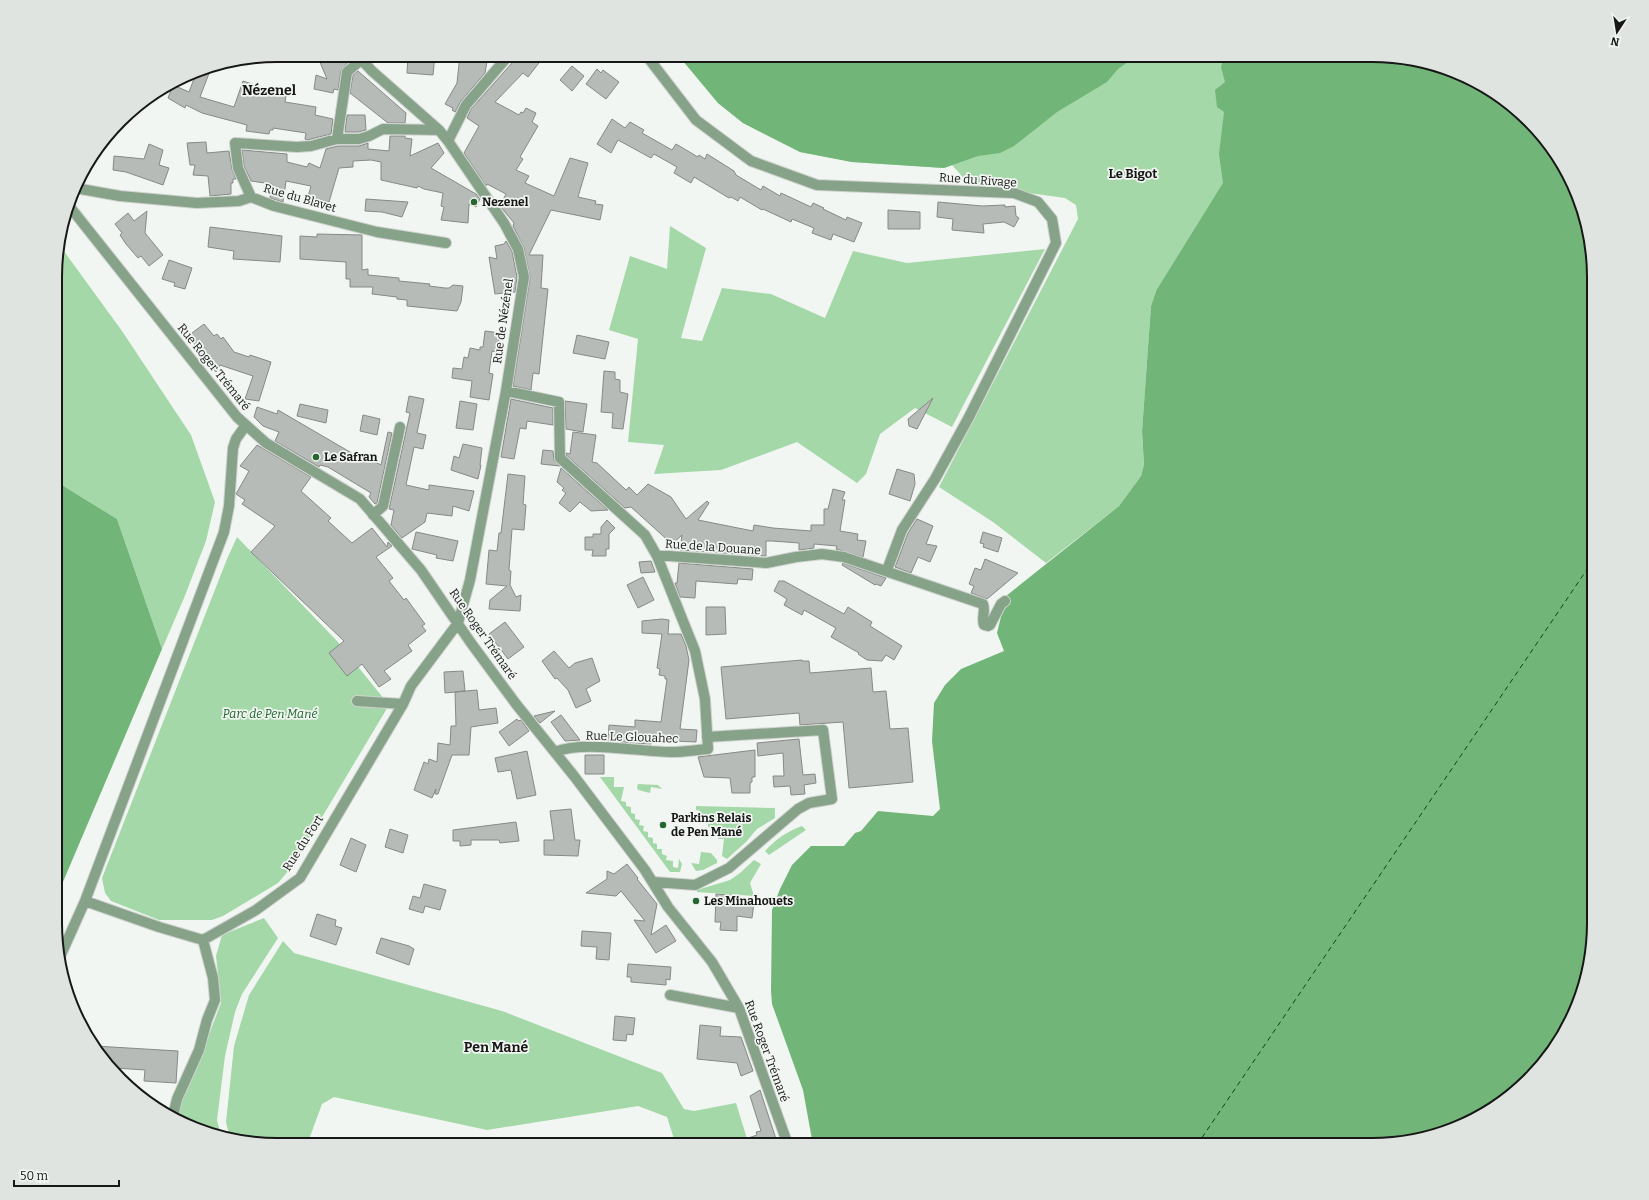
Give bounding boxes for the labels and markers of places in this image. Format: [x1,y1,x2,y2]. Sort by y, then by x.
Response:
place label: Nezenel [482,195,529,209]
marker: Nezenel [469,197,479,207]
place label: Le Safran [324,450,378,464]
marker: Le Safran [311,452,321,462]
place label: Parkins Relais de Pen Mané [671,811,751,839]
marker: Parkins Relais de Pen Mané [658,820,668,830]
place label: Les Minahouets [704,894,793,908]
marker: Les Minahouets [691,896,701,906]

